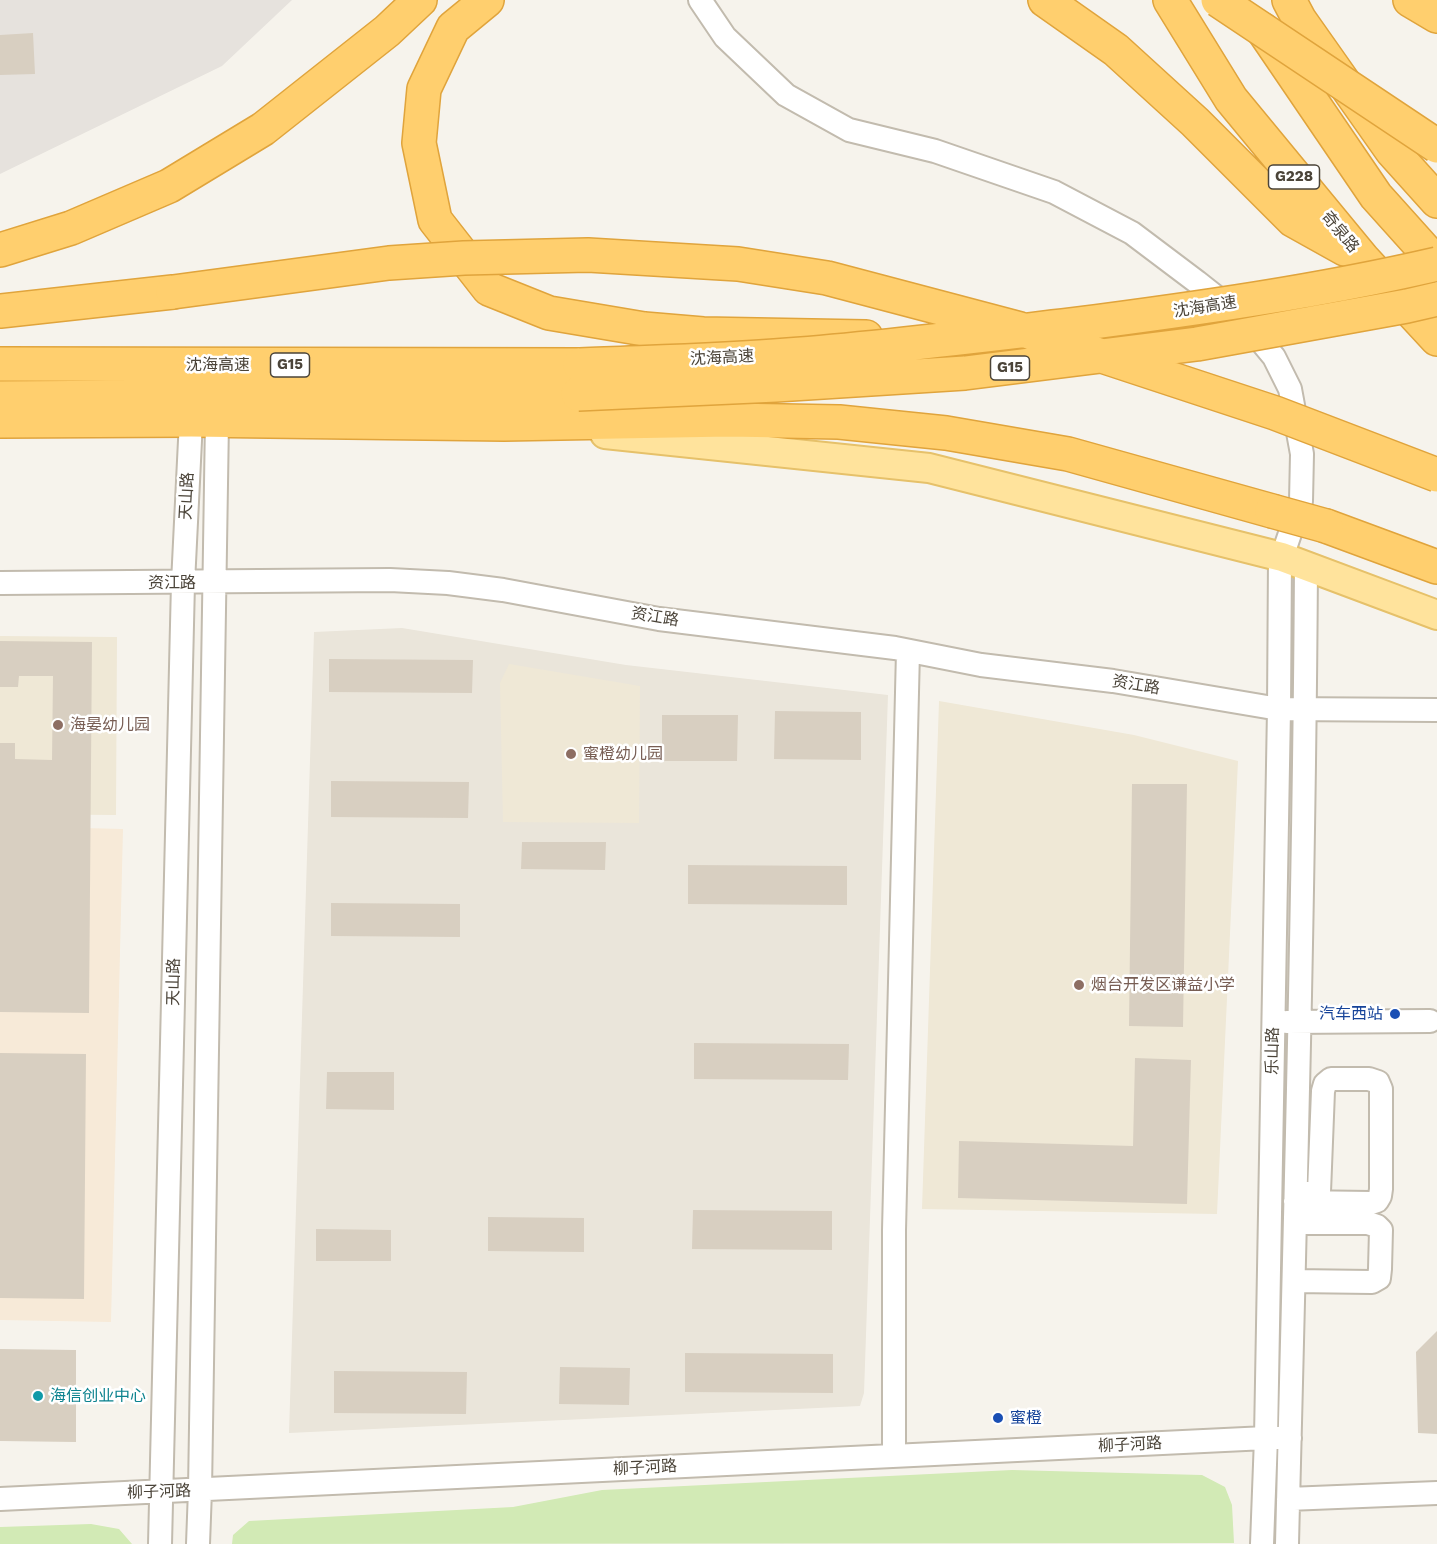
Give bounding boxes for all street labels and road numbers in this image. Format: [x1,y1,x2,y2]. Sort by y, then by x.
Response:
road number: G228 [1268,165,1320,189]
street label: 奇泉路 [1317,207,1363,257]
street label: 沈海高速 [1172,293,1238,321]
street label: 沈海高速 [690,347,754,369]
road number: G15 [270,353,310,377]
street label: 沈海高速 [186,355,250,375]
road number: G15 [990,356,1030,380]
street label: 天山路 [176,472,198,520]
street label: 资江路 [148,573,196,593]
street label: 资江路 [630,604,680,630]
street label: 资江路 [1111,672,1161,698]
street label: 天山路 [164,958,184,1006]
street label: 乐山路 [1263,1027,1283,1075]
street label: 柳子河路 [1098,1434,1162,1456]
street label: 柳子河路 [613,1457,677,1479]
street label: 柳子河路 [127,1481,191,1503]

